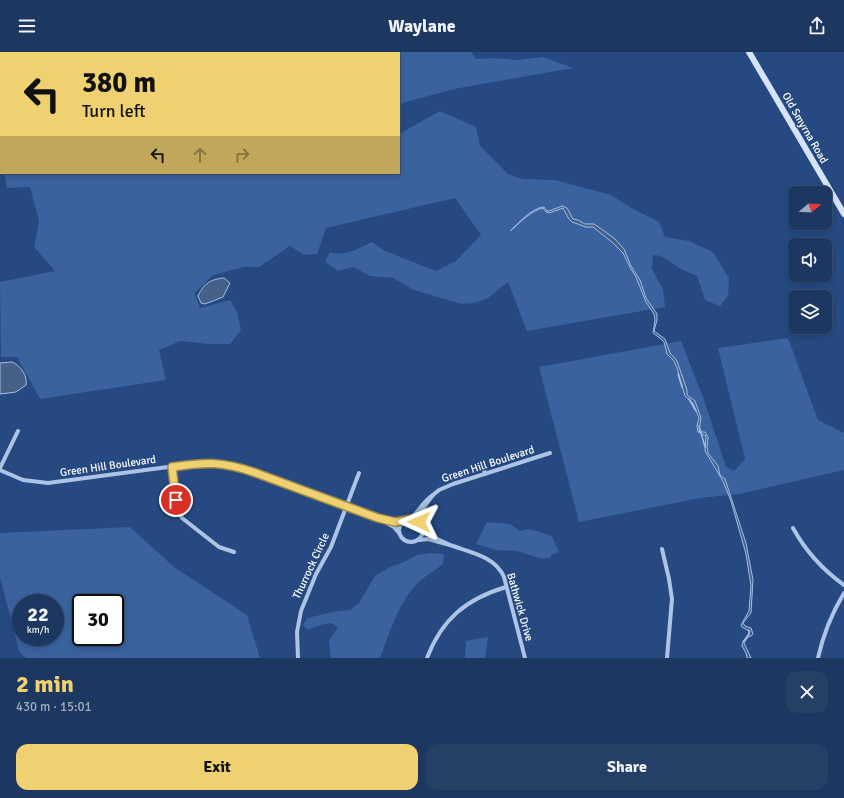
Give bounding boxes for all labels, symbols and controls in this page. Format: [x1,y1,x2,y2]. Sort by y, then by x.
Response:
icon: menu [16,15,38,37]
text: Waylane [388,15,456,37]
icon: share [806,15,828,37]
text: 380 m [82,66,156,100]
icon: left [16,68,68,120]
street label: Old Smyrna Road [779,90,831,166]
text: Turn left [82,100,145,122]
icon: left [147,144,169,166]
icon: ahead [189,144,211,166]
icon: right [231,144,253,166]
north arrow [788,186,832,230]
map controls [788,186,832,334]
button: sound [788,238,832,282]
button: layers [788,290,832,334]
street label: Green Hill Boulevard [440,443,536,485]
street label: Green Hill Boulevard [59,453,157,479]
pin [159,483,193,517]
icon: arrive [165,489,187,511]
position arrow [398,501,440,543]
street label: Thurrock Circle [290,531,332,601]
street label: Bathwick Drive [504,571,536,643]
speed limit sign: 30 [72,594,124,646]
text: 22 [27,602,49,627]
text: km/h [27,624,49,636]
text: 2 min [16,669,74,699]
button: close [786,671,828,713]
text: 430 m · 15:01 [16,699,92,715]
button: Exit [16,744,418,790]
button: Share [426,744,828,790]

